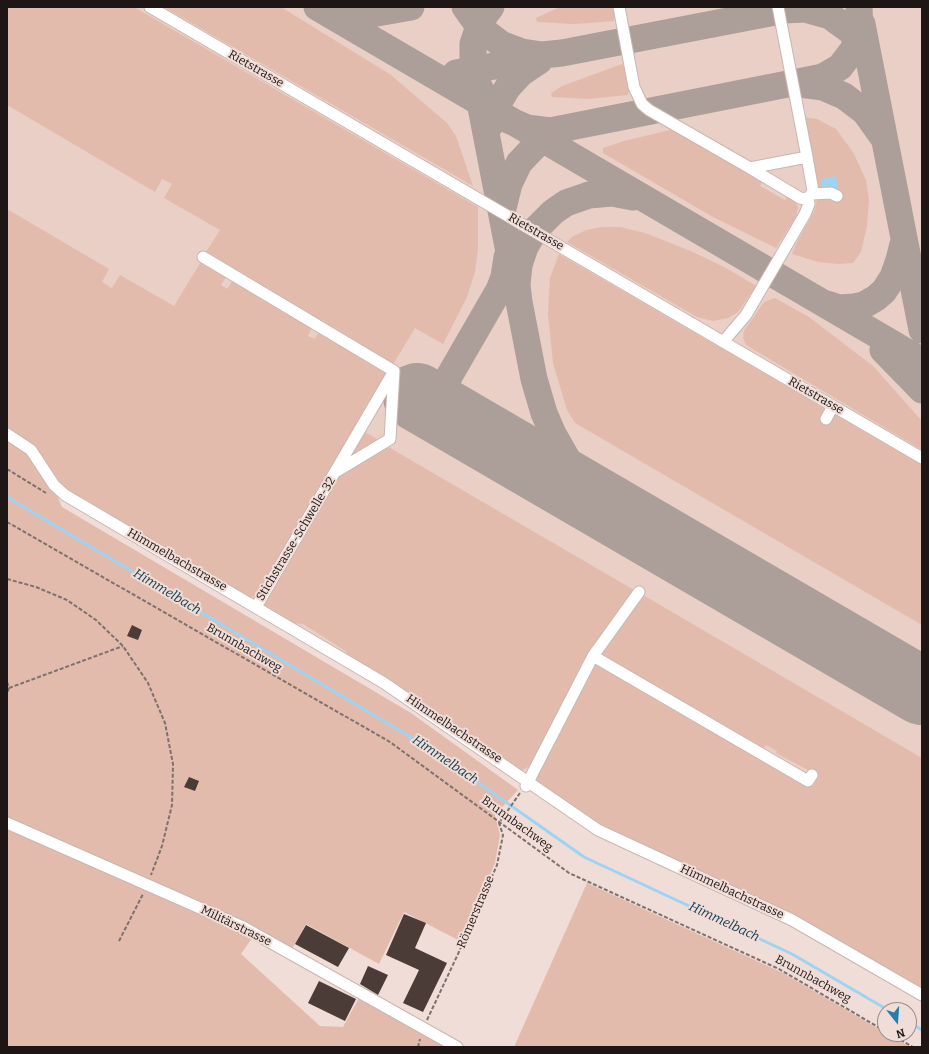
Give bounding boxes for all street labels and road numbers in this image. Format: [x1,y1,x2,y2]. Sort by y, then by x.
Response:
street label: Rietstrasse [226,47,286,91]
street label: Rietstrasse [506,210,566,254]
street label: Rietstrasse [786,374,846,418]
street label: Stichstrasse-Schwelle-32 [253,475,339,603]
street label: Himmelbachstrasse [125,526,229,594]
street label: Brunnbachweg [204,621,284,675]
street label: Himmelbachstrasse [403,692,505,766]
street label: Brunnbachweg [479,793,555,855]
street label: Himmelbachstrasse [678,862,786,922]
street label: Römerstrasse [454,874,498,950]
street label: Militärstrasse [198,903,274,949]
street label: Brunnbachweg [772,952,854,1006]

